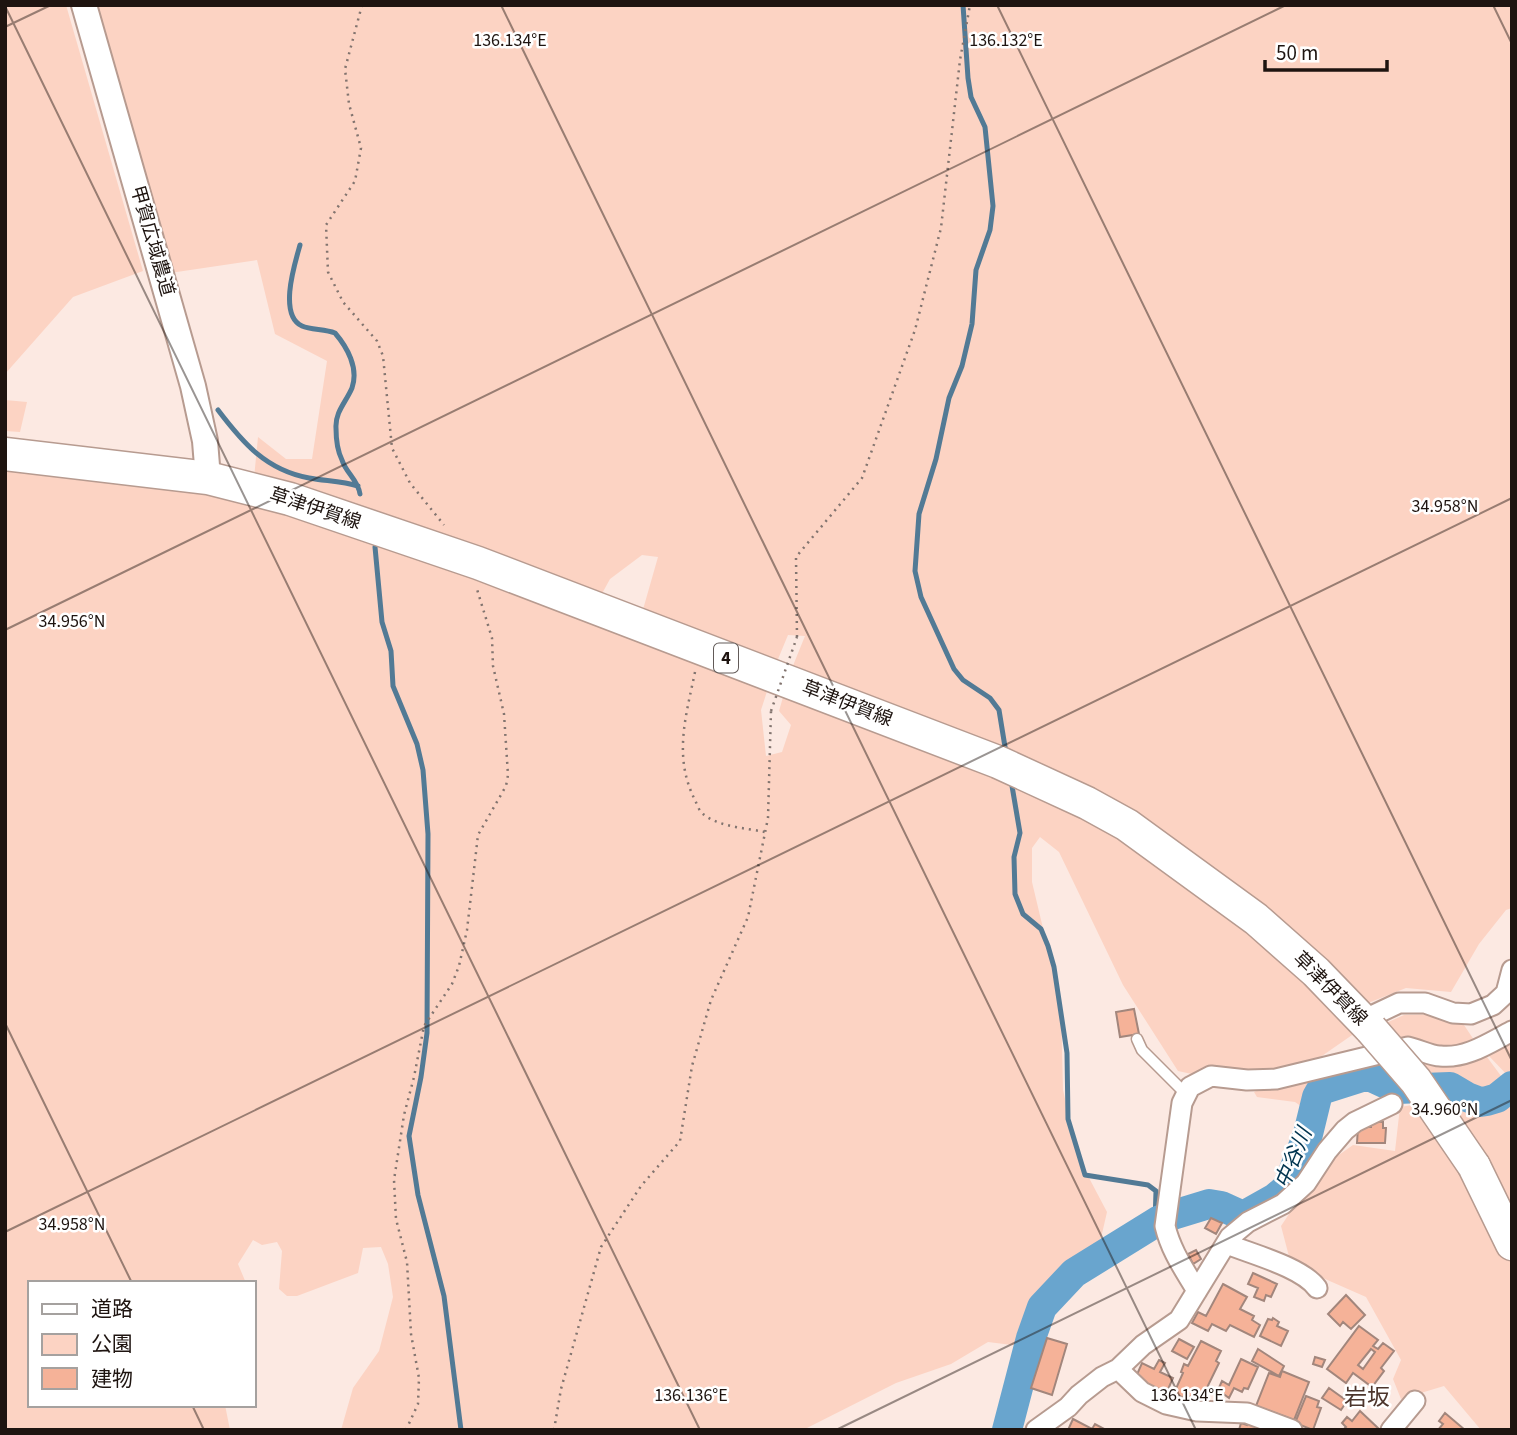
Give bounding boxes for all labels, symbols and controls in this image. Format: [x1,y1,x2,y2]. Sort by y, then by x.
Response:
text: 136.134°E [473,28,547,53]
text: 136.132°E [969,28,1043,53]
scale bar [1265,28,1388,72]
text: 50 m [1276,38,1318,68]
street label: 甲賀広域農道 [123,182,181,300]
street label: 草津伊賀線 [266,481,364,537]
text: 34.958°N [1412,494,1478,519]
text: 34.956°N [39,609,105,634]
road number: 4 [714,644,738,672]
street label: 草津伊賀線 [798,674,896,734]
street label: 草津伊賀線 [1287,946,1373,1032]
text: 34.960°N [1412,1097,1478,1122]
water label: 中谷川 [1267,1121,1320,1193]
text: 34.958°N [39,1212,105,1237]
legend [28,1281,256,1407]
text: 道路 [91,1294,133,1324]
text: 公園 [91,1329,133,1359]
text: 建物 [91,1364,133,1394]
district label: 岩坂 [1344,1381,1390,1414]
text: 136.136°E [654,1383,728,1408]
text: 136.134°E [1150,1383,1224,1408]

